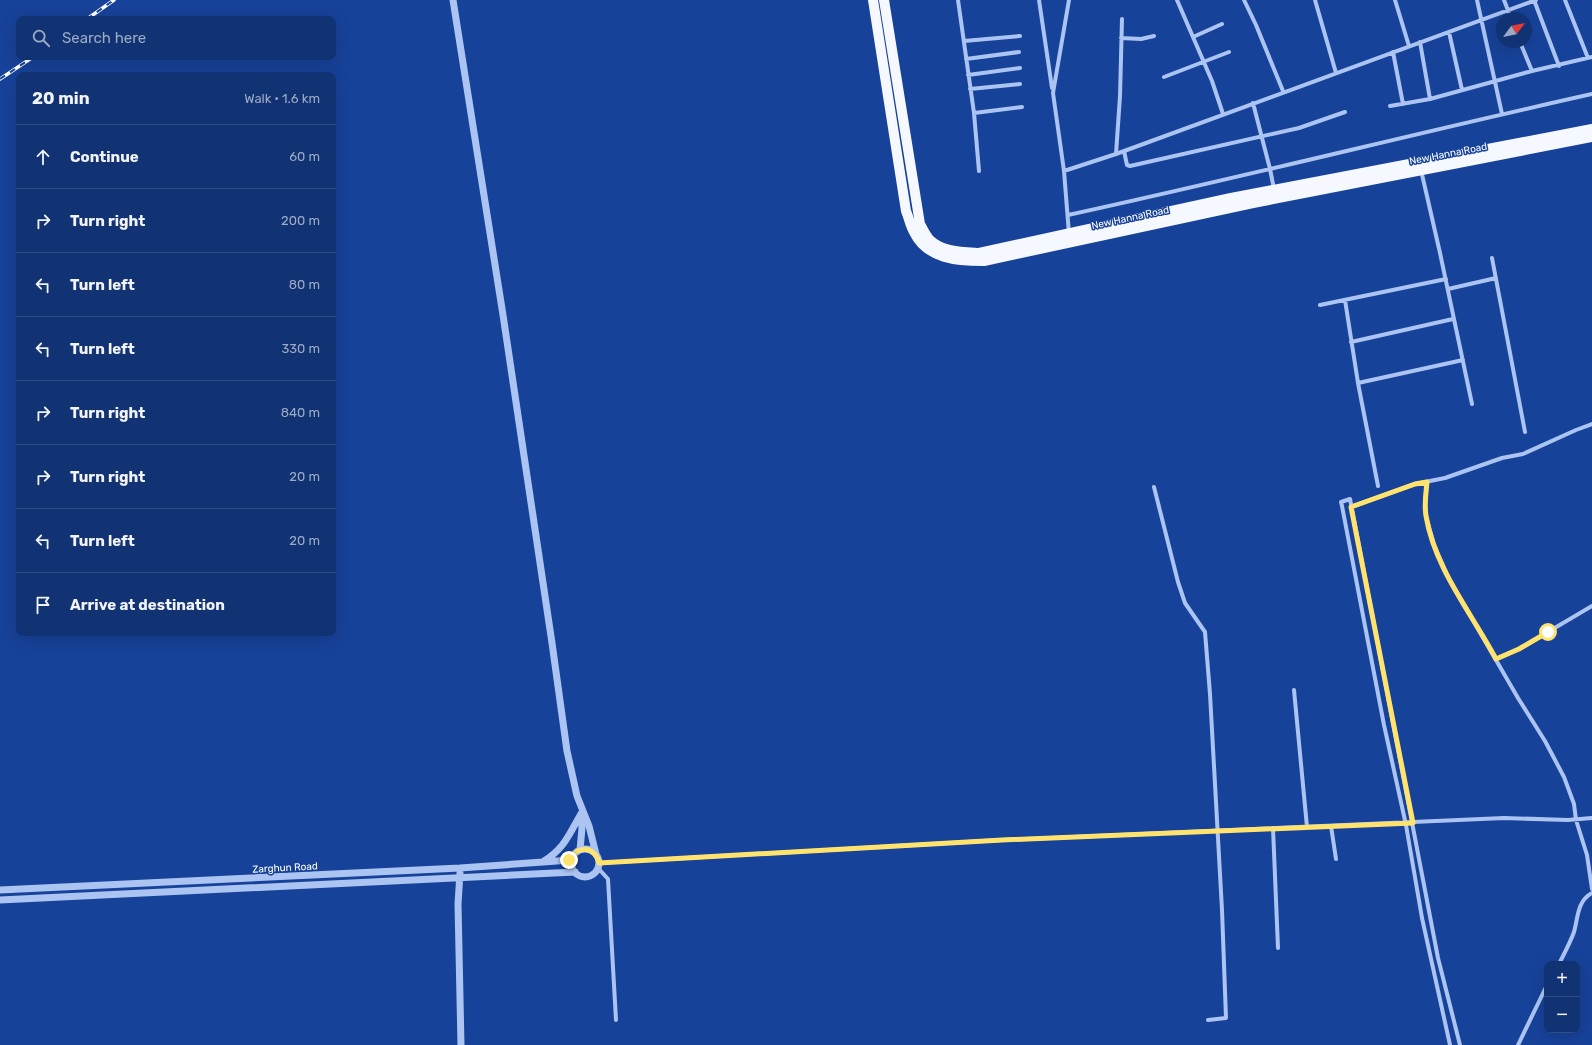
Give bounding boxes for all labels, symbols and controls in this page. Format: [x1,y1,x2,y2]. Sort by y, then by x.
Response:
north arrow [1496,12,1532,48]
search box [16,16,336,60]
icon: search [30,27,52,49]
text: Search here [62,29,146,47]
text: 20 min [32,88,90,108]
text: Walk · 1.6 km [244,91,320,106]
street label: New Hanna Road [1408,141,1488,167]
icon: ahead [32,146,54,168]
text: Continue [70,148,139,166]
text: 60 m [289,149,320,164]
street label: New Hanna Road [1090,204,1170,232]
icon: right [32,210,54,232]
text: Turn right [70,212,145,230]
text: 200 m [281,213,320,228]
icon: left [32,274,54,296]
text: Turn left [70,276,135,294]
text: 80 m [289,277,320,292]
icon: left [32,338,54,360]
text: Turn left [70,340,135,358]
text: 330 m [281,341,320,356]
icon: right [32,402,54,424]
text: Turn right [70,404,145,422]
text: 840 m [281,405,320,420]
icon: right [32,466,54,488]
text: Turn right [70,468,145,486]
text: 20 m [289,469,320,484]
icon: left [32,530,54,552]
text: Turn left [70,532,135,550]
text: 20 m [289,533,320,548]
icon: arrive [32,594,54,616]
text: Arrive at destination [70,596,225,614]
route start [1539,623,1557,641]
route end [560,851,578,869]
street label: Zarghun Road [252,860,318,876]
map controls [1544,961,1580,1033]
button: + [1544,961,1580,997]
button: − [1544,997,1580,1033]

